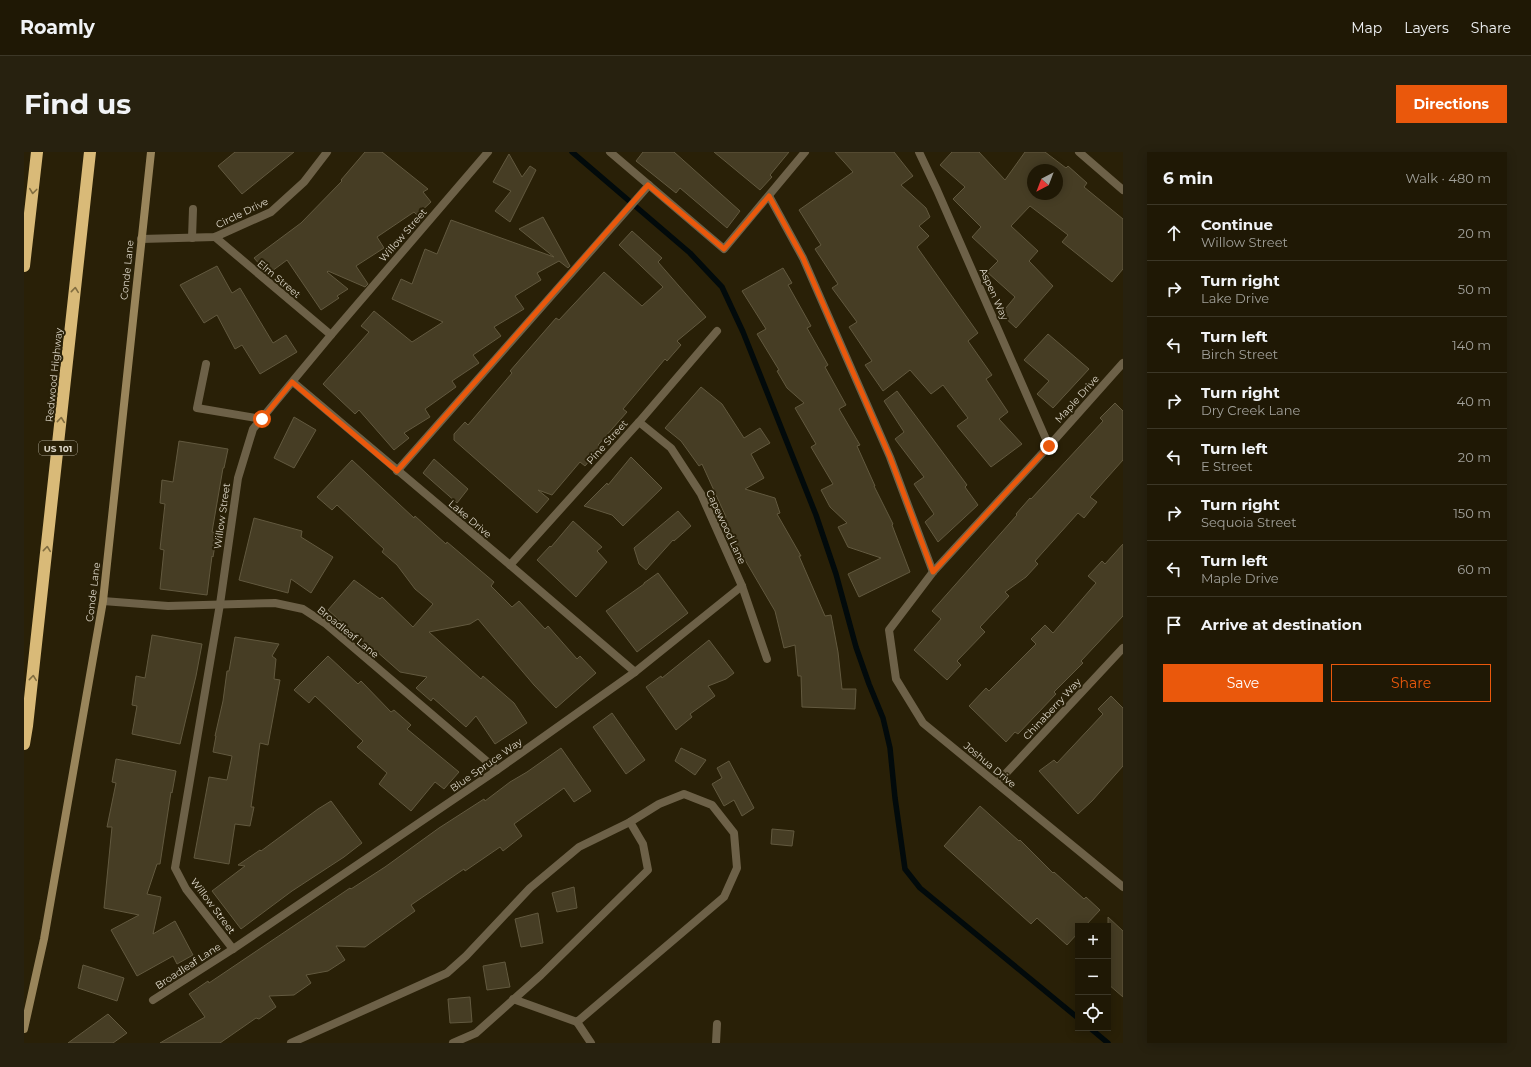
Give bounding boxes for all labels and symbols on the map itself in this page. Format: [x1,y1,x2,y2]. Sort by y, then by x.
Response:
north arrow [1027,164,1063,200]
one-way arrow [28,188,37,194]
street label: Circle Drive [214,195,270,231]
street label: Willow Street [376,206,430,264]
street label: Conde Lane [117,240,137,300]
street label: Elm Street [255,257,303,301]
street label: Aspen Way [977,266,1012,323]
one-way arrow [70,287,79,293]
street label: Redwood Highway [43,327,65,423]
street label: Maple Drive [1052,372,1102,426]
route start [253,410,271,428]
one-way arrow [56,417,65,423]
street label: Pine Street [584,417,630,467]
route end [1040,437,1058,455]
road number: US 101 [39,441,77,455]
street label: Willow Street [211,482,233,550]
street label: Capewood Lane [703,488,749,566]
street label: Lake Drive [446,497,494,541]
one-way arrow [42,546,51,552]
street label: Conde Lane [83,561,103,623]
street label: Broadleaf Lane [315,603,381,661]
one-way arrow [28,675,37,681]
street label: Chinaberry Way [1020,675,1084,743]
street label: Blue Spruce Way [447,735,525,795]
street label: Joshua Drive [960,739,1019,791]
street label: Willow Street [188,875,238,937]
street label: Broadleaf Lane [153,940,223,992]

